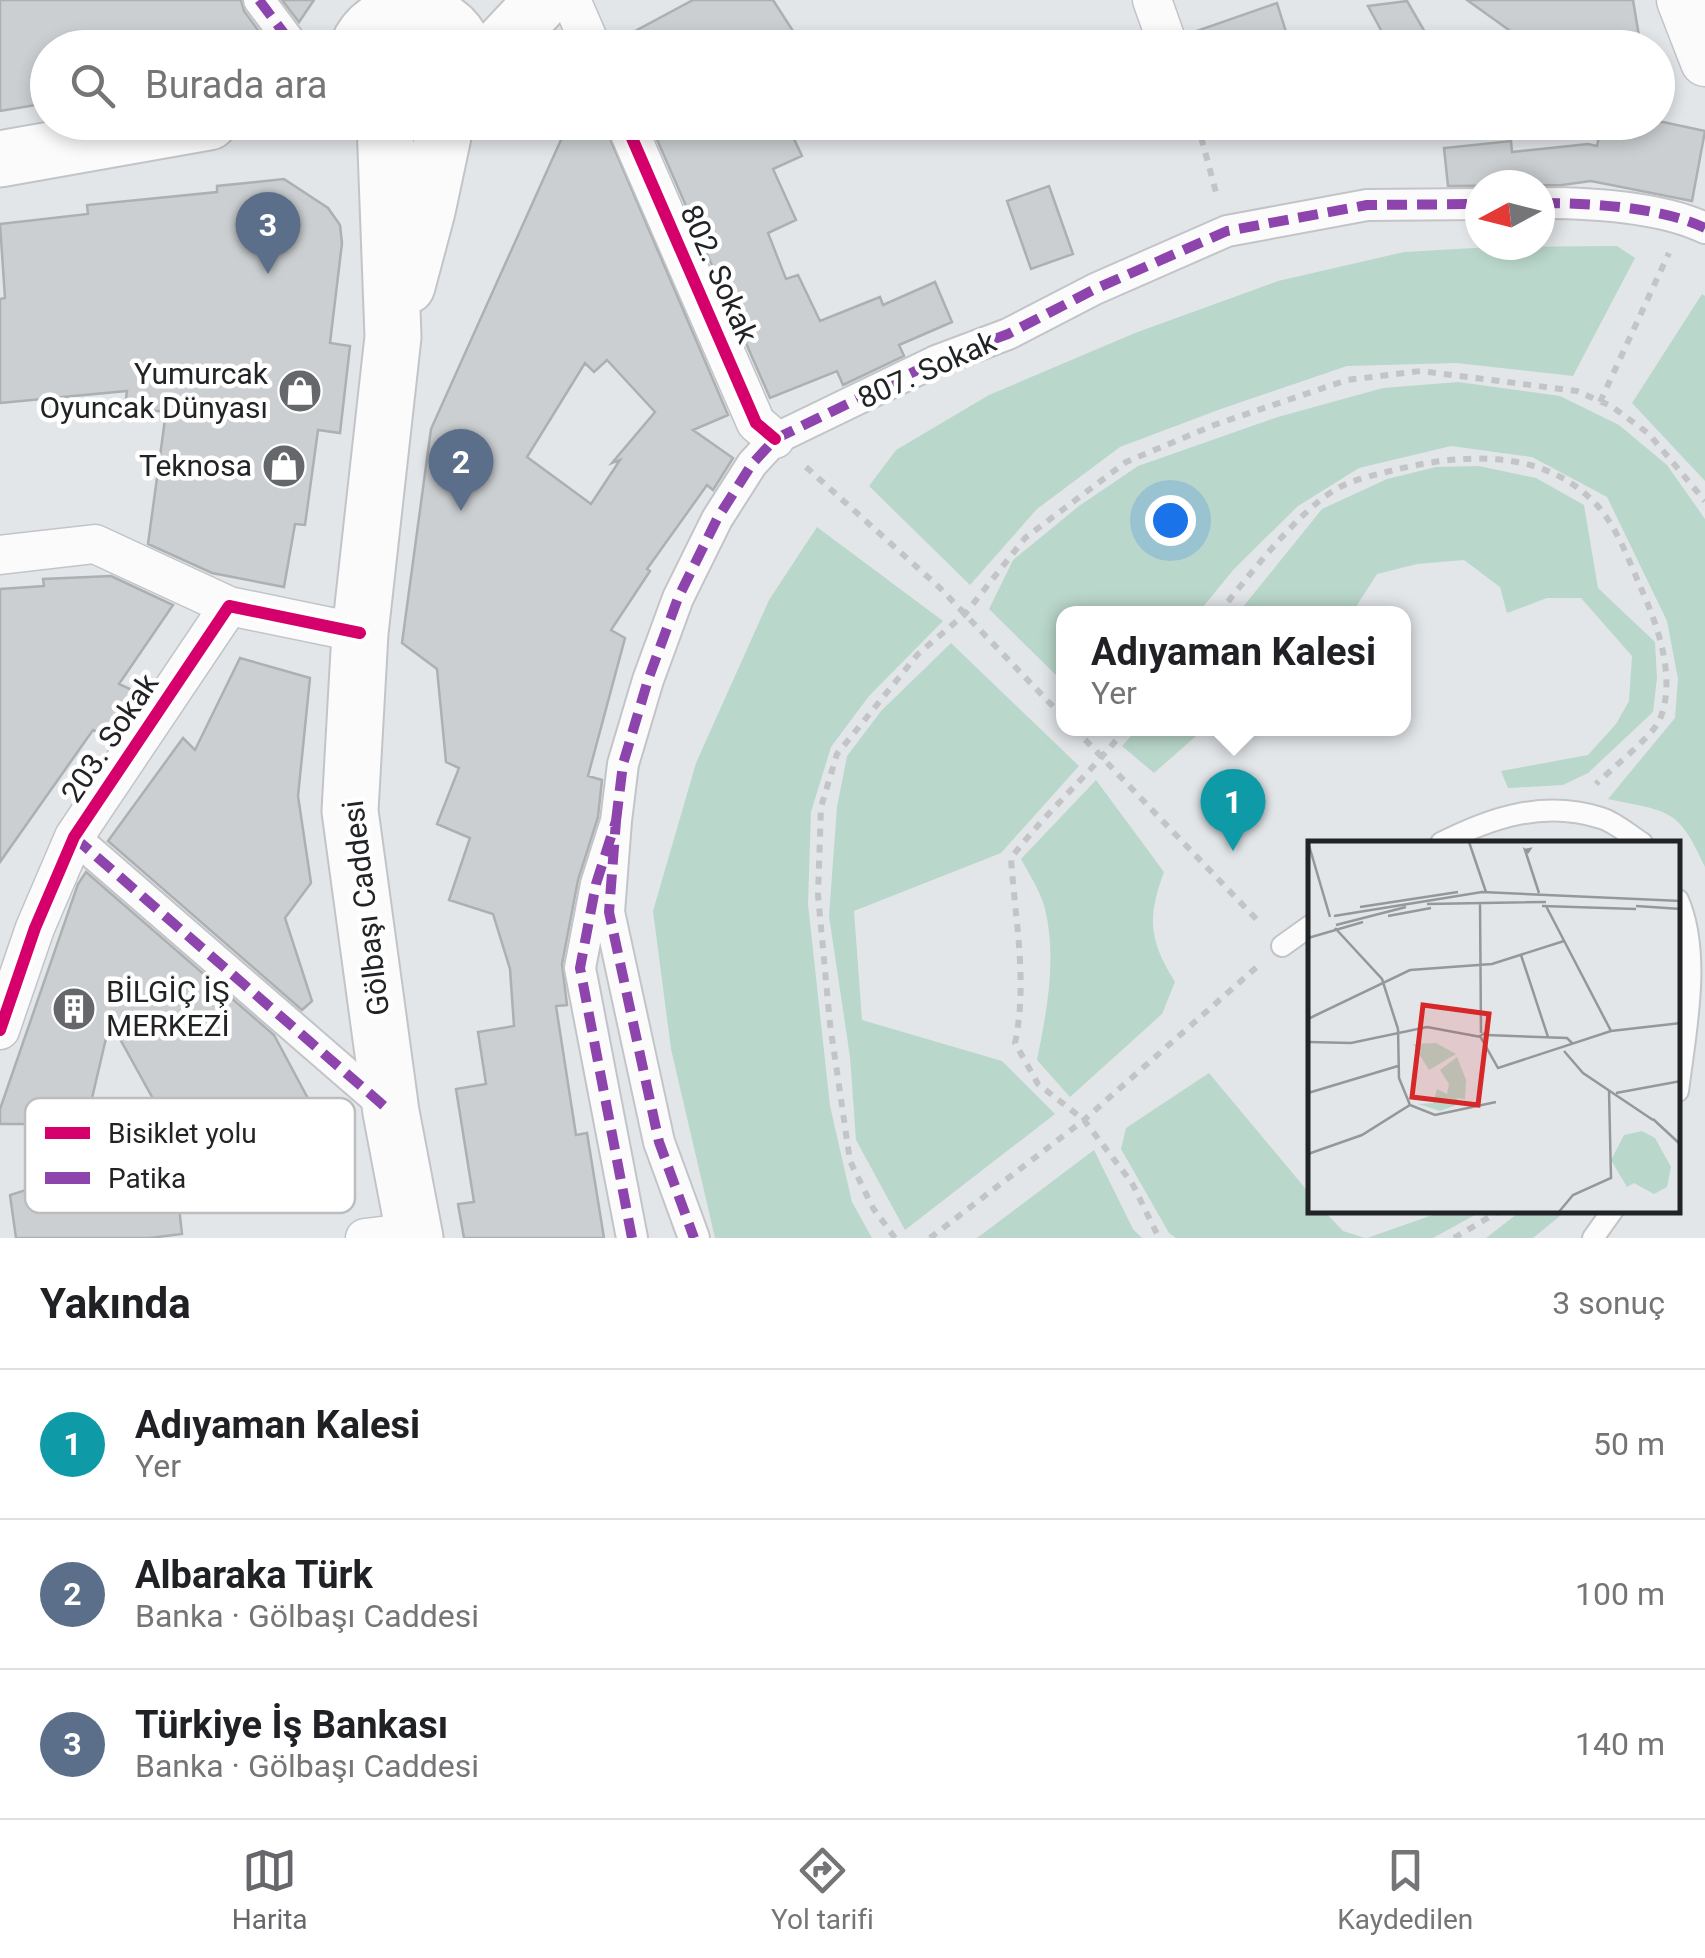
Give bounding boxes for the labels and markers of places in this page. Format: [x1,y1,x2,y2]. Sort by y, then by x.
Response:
pin: 3 [236,192,300,274]
place label: Yumurcak Oyuncak Dünyası [39,356,269,425]
shop icon: Yumurcak Oyuncak Dünyası [277,368,323,414]
pin: 2 [428,428,494,511]
shop icon: Teknosa [261,443,307,489]
place label: Teknosa [139,448,252,483]
pin: 1 [1200,768,1266,851]
place label: BİLGİÇ İŞ MERKEZİ [106,974,230,1043]
building icon: BİLGİÇ İŞ MERKEZİ [51,986,97,1032]

